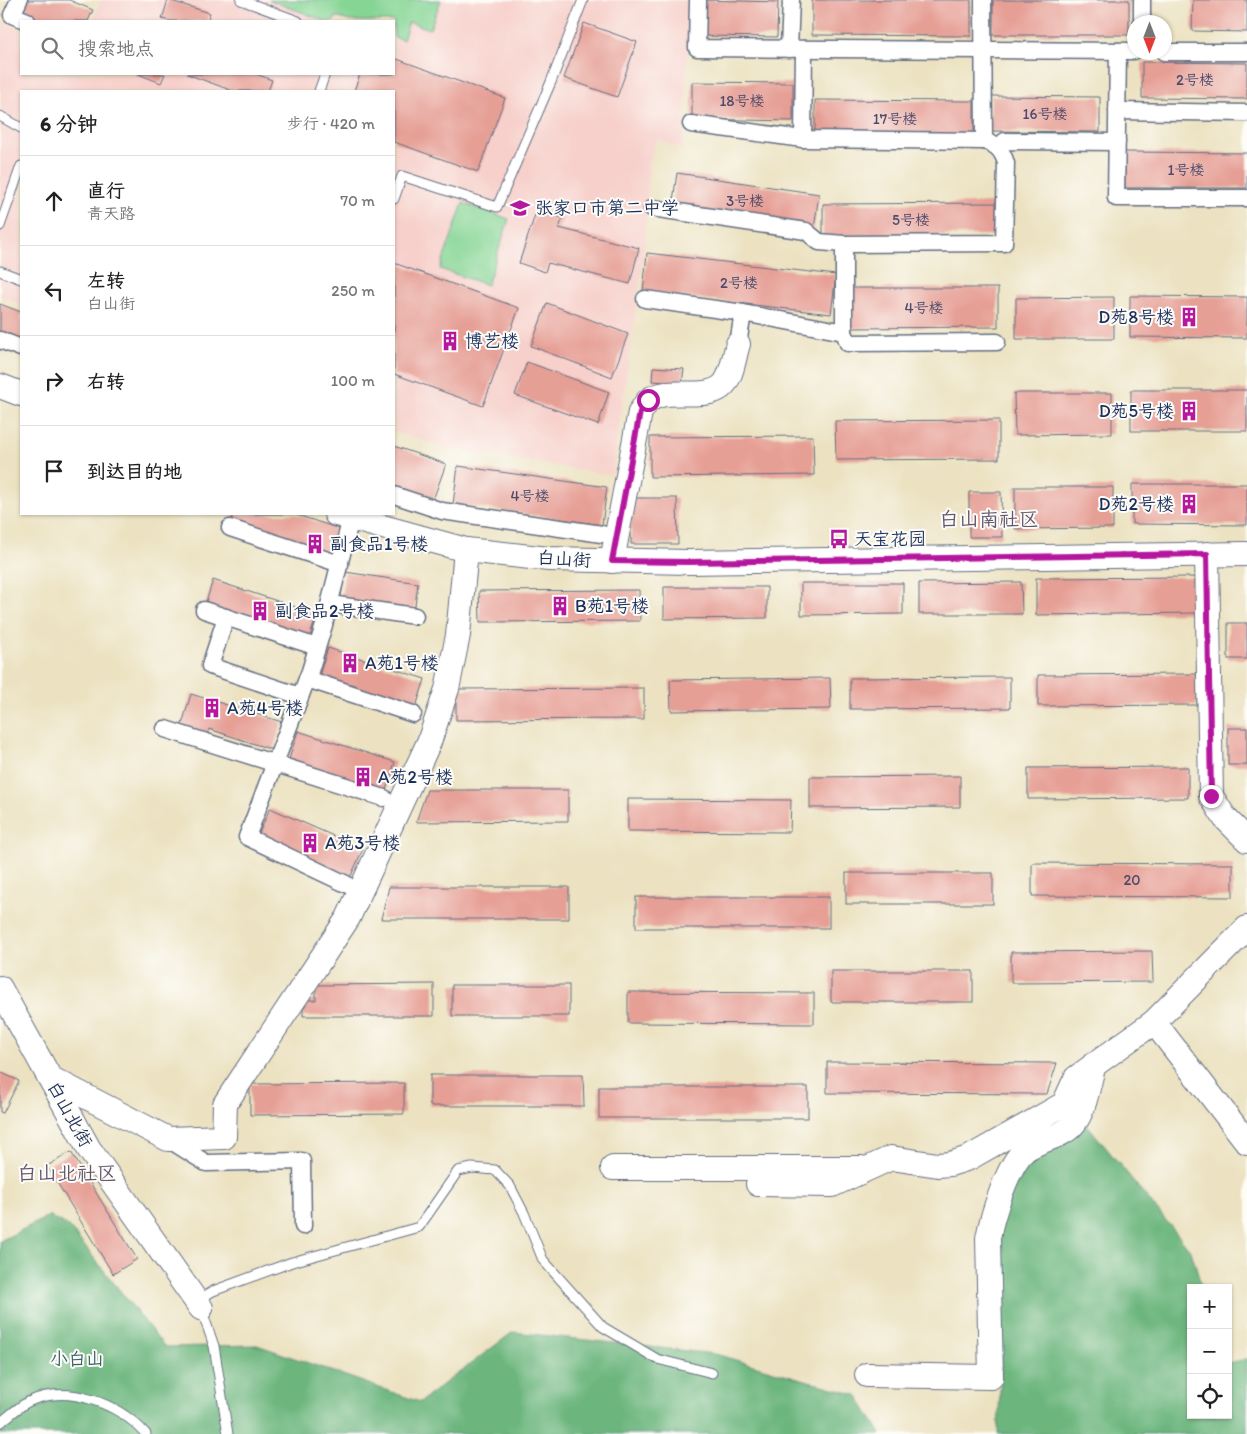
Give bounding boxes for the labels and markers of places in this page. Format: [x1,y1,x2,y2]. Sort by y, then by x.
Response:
school or university icon: 张家口市第二中学 [509,197,531,219]
place label: 张家口市第二中学 [535,197,679,219]
place label: D苑8号楼 [1098,306,1174,328]
building icon: D苑8号楼 [1178,306,1200,328]
building icon: 博艺楼 [439,330,461,352]
place label: 博艺楼 [465,330,519,352]
place label: D苑5号楼 [1099,400,1174,422]
building icon: D苑5号楼 [1178,400,1200,422]
place label: D苑2号楼 [1099,493,1174,515]
building icon: D苑2号楼 [1178,493,1200,515]
bus stop icon: 天宝花园 [828,528,850,550]
place label: 天宝花园 [854,528,926,550]
building icon: 副食品1号楼 [304,533,326,555]
place label: 副食品1号楼 [330,533,428,555]
building icon: B苑1号楼 [549,595,571,617]
place label: B苑1号楼 [575,595,649,617]
building icon: 副食品2号楼 [249,600,271,622]
place label: 副食品2号楼 [275,600,374,622]
building icon: A苑1号楼 [339,652,361,674]
place label: A苑1号楼 [365,652,439,674]
building icon: A苑4号楼 [201,697,223,719]
place label: A苑4号楼 [227,697,303,719]
building icon: A苑2号楼 [352,766,374,788]
place label: A苑2号楼 [378,766,453,788]
building icon: A苑3号楼 [299,832,321,854]
place label: A苑3号楼 [325,832,400,854]

